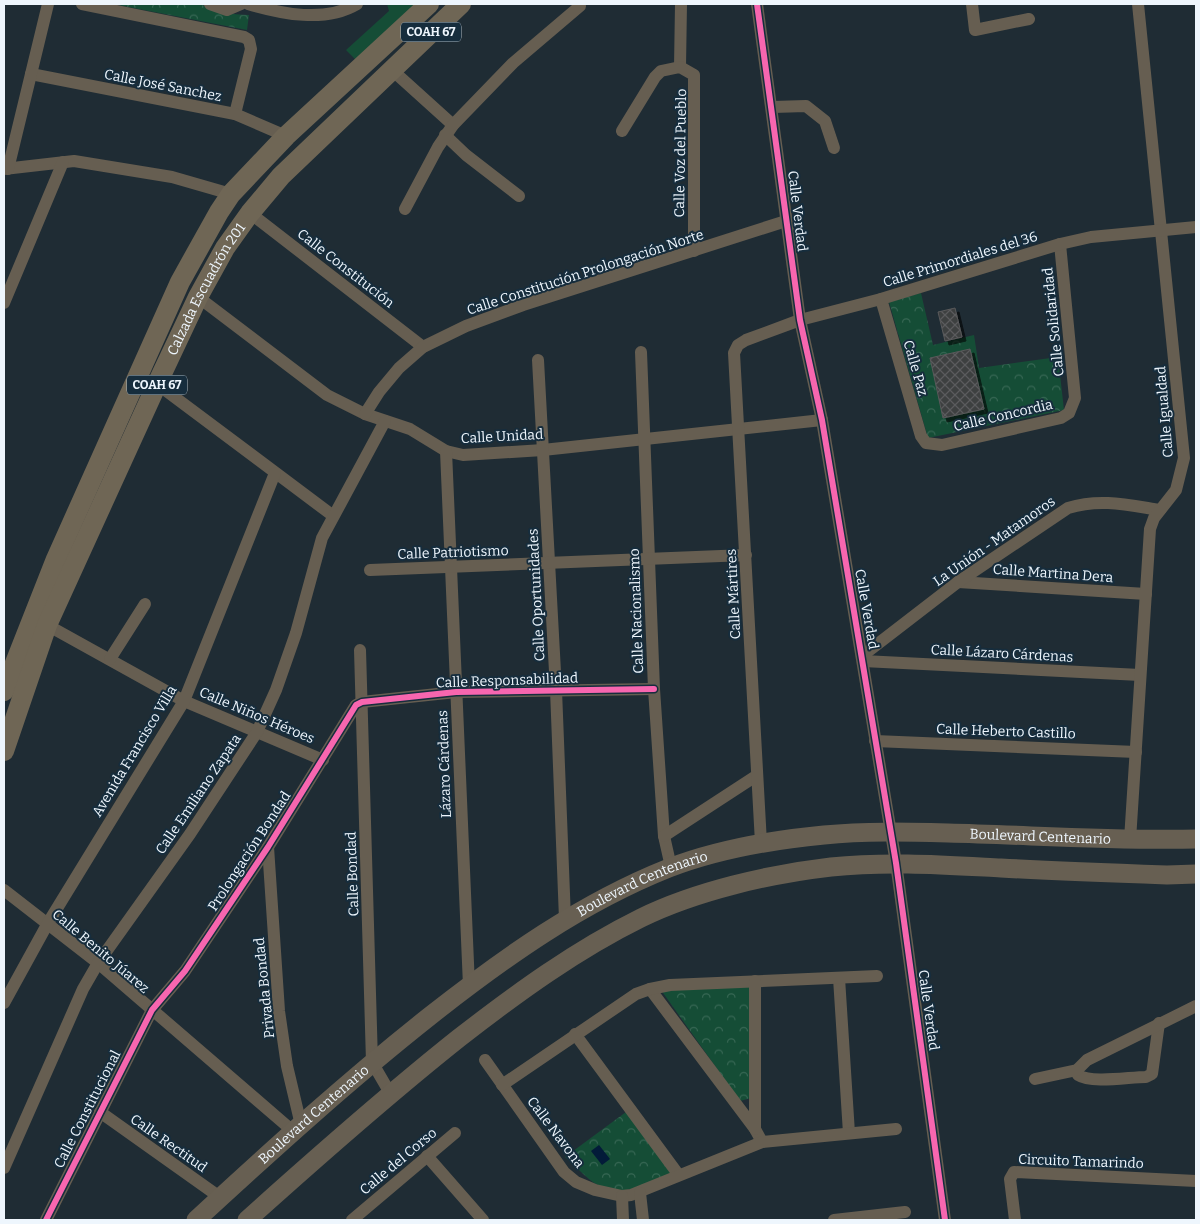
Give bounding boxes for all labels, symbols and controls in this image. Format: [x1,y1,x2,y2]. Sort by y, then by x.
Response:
road number: COAH 67 [401,22,461,42]
street label: Calle José Sanchez [103,66,223,105]
street label: Calle Voz del Pueblo [671,89,690,217]
street label: Calle Verdad [784,170,811,252]
street label: Calzada Escuadrón 201 [164,220,249,358]
street label: Calle Constitución [294,225,398,312]
street label: Calle Constitución Prolongación Norte [465,226,706,319]
street label: Calle Primordiales del 36 [881,228,1039,291]
street label: Calle Solidaridad [1039,267,1068,377]
street label: Calle Paz [899,338,932,398]
street label: Calle Igualdad [1152,365,1177,458]
road number: COAH 67 [127,376,187,394]
street label: Calle Concordia [952,396,1055,435]
street label: Calle Unidad [460,426,544,447]
street label: La Unión - Matamoros [930,493,1059,590]
street label: Calle Oportunidades [525,528,548,662]
street label: Calle Patriotismo [397,542,509,563]
street label: Calle Nacionalismo [626,548,647,674]
street label: Calle Mártires [723,548,744,640]
street label: Calle Martina Dera [992,561,1114,586]
street label: Calle Verdad [851,568,882,651]
street label: Calle Lázaro Cárdenas [930,641,1074,666]
street label: Calle Responsabilidad [436,670,578,691]
street label: Avenida Francisco Villa [89,682,181,820]
street label: Calle Niños Héroes [197,684,317,747]
street label: Lázaro Cárdenas [434,710,455,818]
street label: Calle Heberto Castillo [936,721,1076,742]
street label: Calle Emiliano Zapata [152,731,245,858]
street label: Prolongación Bondad [204,788,294,914]
street label: Boulevard Centenario [969,826,1111,848]
street label: Calle Bondad [343,831,362,917]
street label: Boulevard Centenario [574,848,710,920]
street label: Calle Benito Júarez [49,906,153,997]
street label: Privada Bondad [251,937,278,1039]
street label: Calle Verdad [914,969,943,1051]
street label: Calle Constitucional [50,1047,125,1171]
street label: Boulevard Centenario [255,1062,373,1168]
street label: Calle Navona [523,1093,588,1172]
street label: Calle Rectitud [127,1111,210,1176]
street label: Calle del Corso [356,1124,440,1198]
street label: Circuito Tamarindo [1018,1151,1144,1172]

